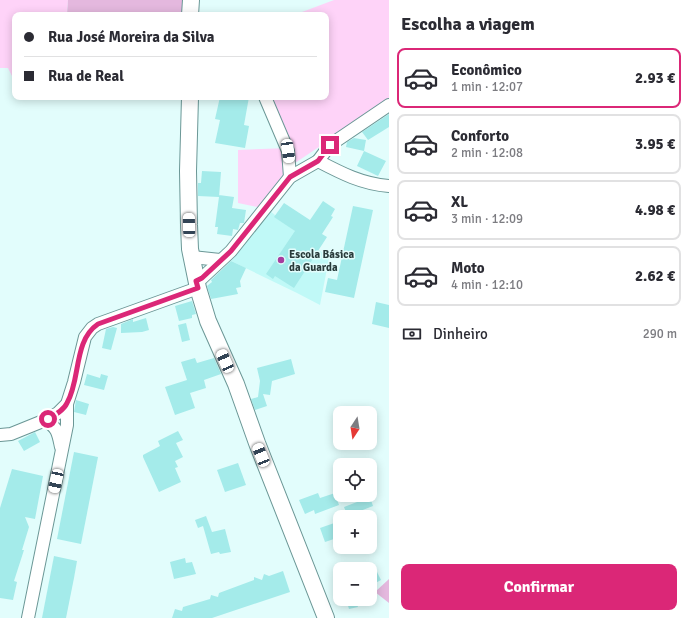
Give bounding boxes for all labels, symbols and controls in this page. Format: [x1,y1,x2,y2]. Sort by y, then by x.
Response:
text: Escolha a viagem [401,13,535,35]
text: Rua José Moreira da Silva [48,28,215,46]
icon: car [403,60,439,96]
text: Econômico [451,61,522,79]
text: Rua de Real [48,67,124,85]
text: 2.93 € [635,69,675,87]
text: 1 min · 12:07 [451,79,523,95]
icon: car [403,126,439,162]
text: Conforto [451,127,509,145]
text: 3.95 € [635,135,675,153]
route end [321,136,339,154]
car [280,138,296,164]
text: 2 min · 12:08 [451,145,523,161]
icon: car [403,192,439,228]
text: XL [451,193,468,211]
text: 4.98 € [635,201,675,219]
text: 3 min · 12:09 [451,211,523,227]
car [183,213,195,237]
place label: Escola Básica da Guarda [289,248,354,274]
marker: Escola Básica da Guarda [276,255,286,265]
icon: car [403,258,439,294]
text: Moto [451,259,485,277]
text: 2.62 € [635,267,675,285]
text: 4 min · 12:10 [451,277,523,293]
icon: cash [401,323,423,345]
text: Dinheiro [433,325,488,343]
text: 290 m [643,326,677,342]
car [215,348,235,374]
north arrow [333,406,377,450]
map controls [333,406,377,606]
route start [39,410,57,428]
car [251,442,271,468]
button: locate [333,458,377,502]
car [48,468,64,494]
button: + [333,510,377,554]
button: − [333,562,377,606]
button: Confirmar [401,564,677,610]

